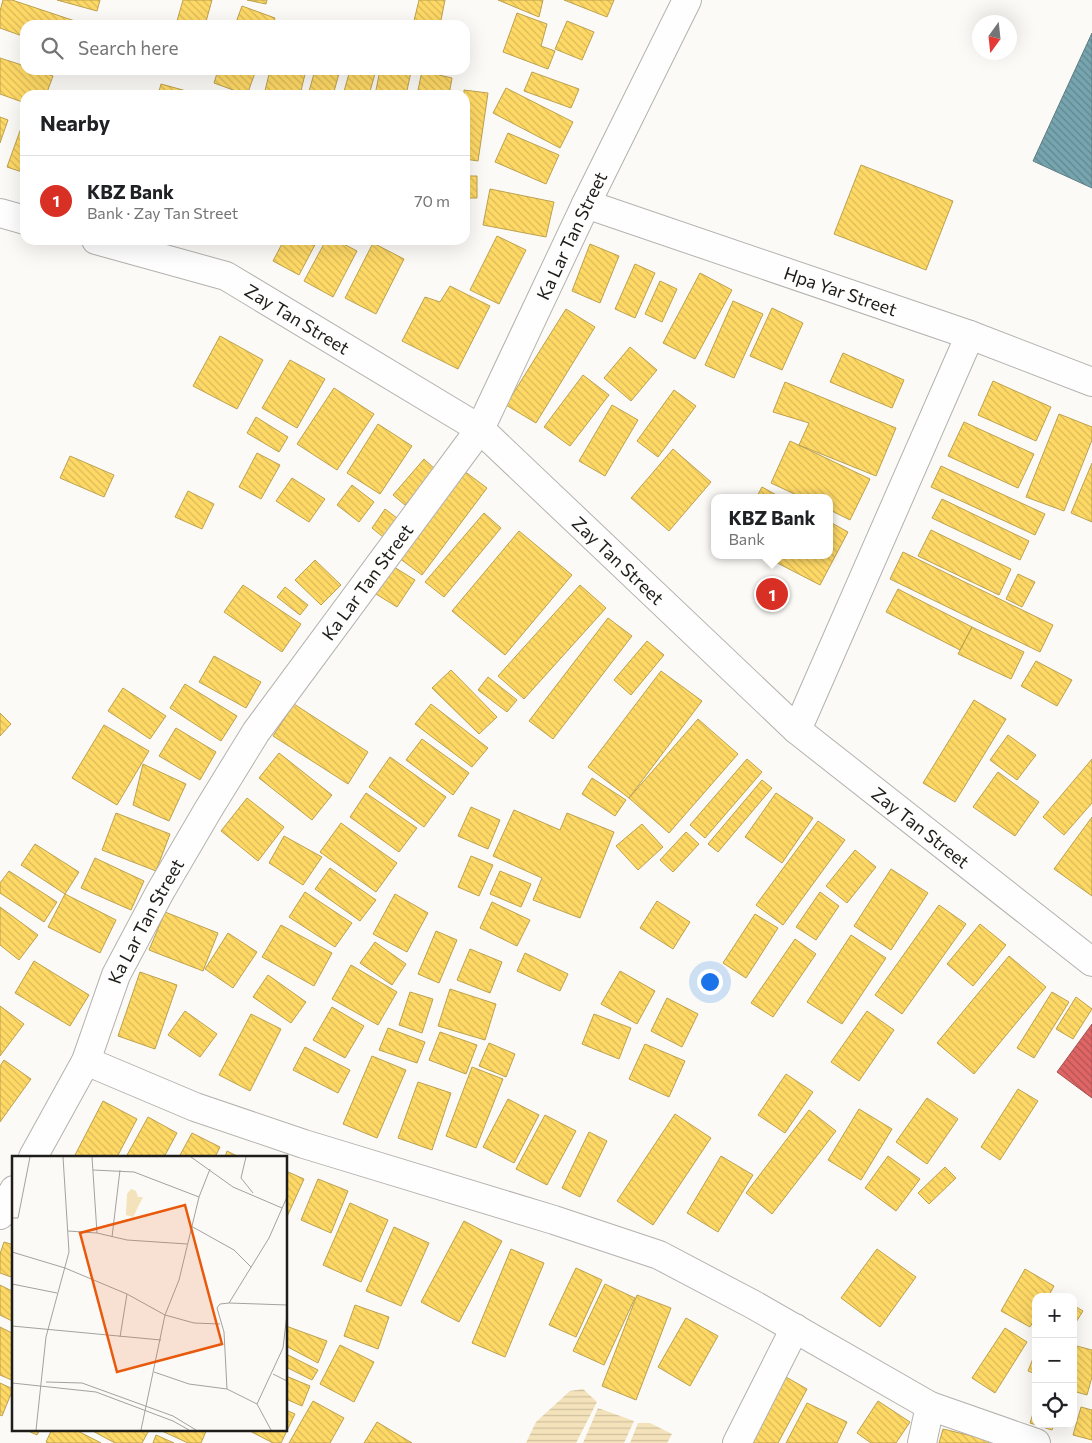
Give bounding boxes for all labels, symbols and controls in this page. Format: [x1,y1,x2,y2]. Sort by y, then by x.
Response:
north arrow [972,15,1017,60]
search box [20,20,470,75]
icon: search [38,34,66,62]
text: Search here [78,36,178,59]
text: Nearby [40,110,110,135]
street label: Ka Lar Tan Street [531,168,611,303]
text: KBZ Bank [87,180,174,203]
text: 1 [52,191,60,210]
text: 70 m [414,191,450,210]
text: Bank · Zay Tan Street [87,203,238,222]
street label: Hpa Yar Street [781,261,900,320]
street label: Zay Tan Street [241,279,354,359]
popup [711,494,833,559]
text: KBZ Bank [728,506,816,529]
street label: Zay Tan Street [568,512,669,609]
street label: Ka Lar Tan Street [317,519,417,644]
text: Bank [728,529,765,548]
pin: 1 [756,575,788,613]
street label: Zay Tan Street [867,782,974,873]
street label: Ka Lar Tan Street [103,854,188,987]
your location [697,969,723,995]
inset map [12,1156,288,1430]
map controls [1032,1293,1077,1428]
button: + [1032,1293,1077,1338]
button: − [1032,1338,1077,1383]
button: locate [1032,1383,1077,1428]

